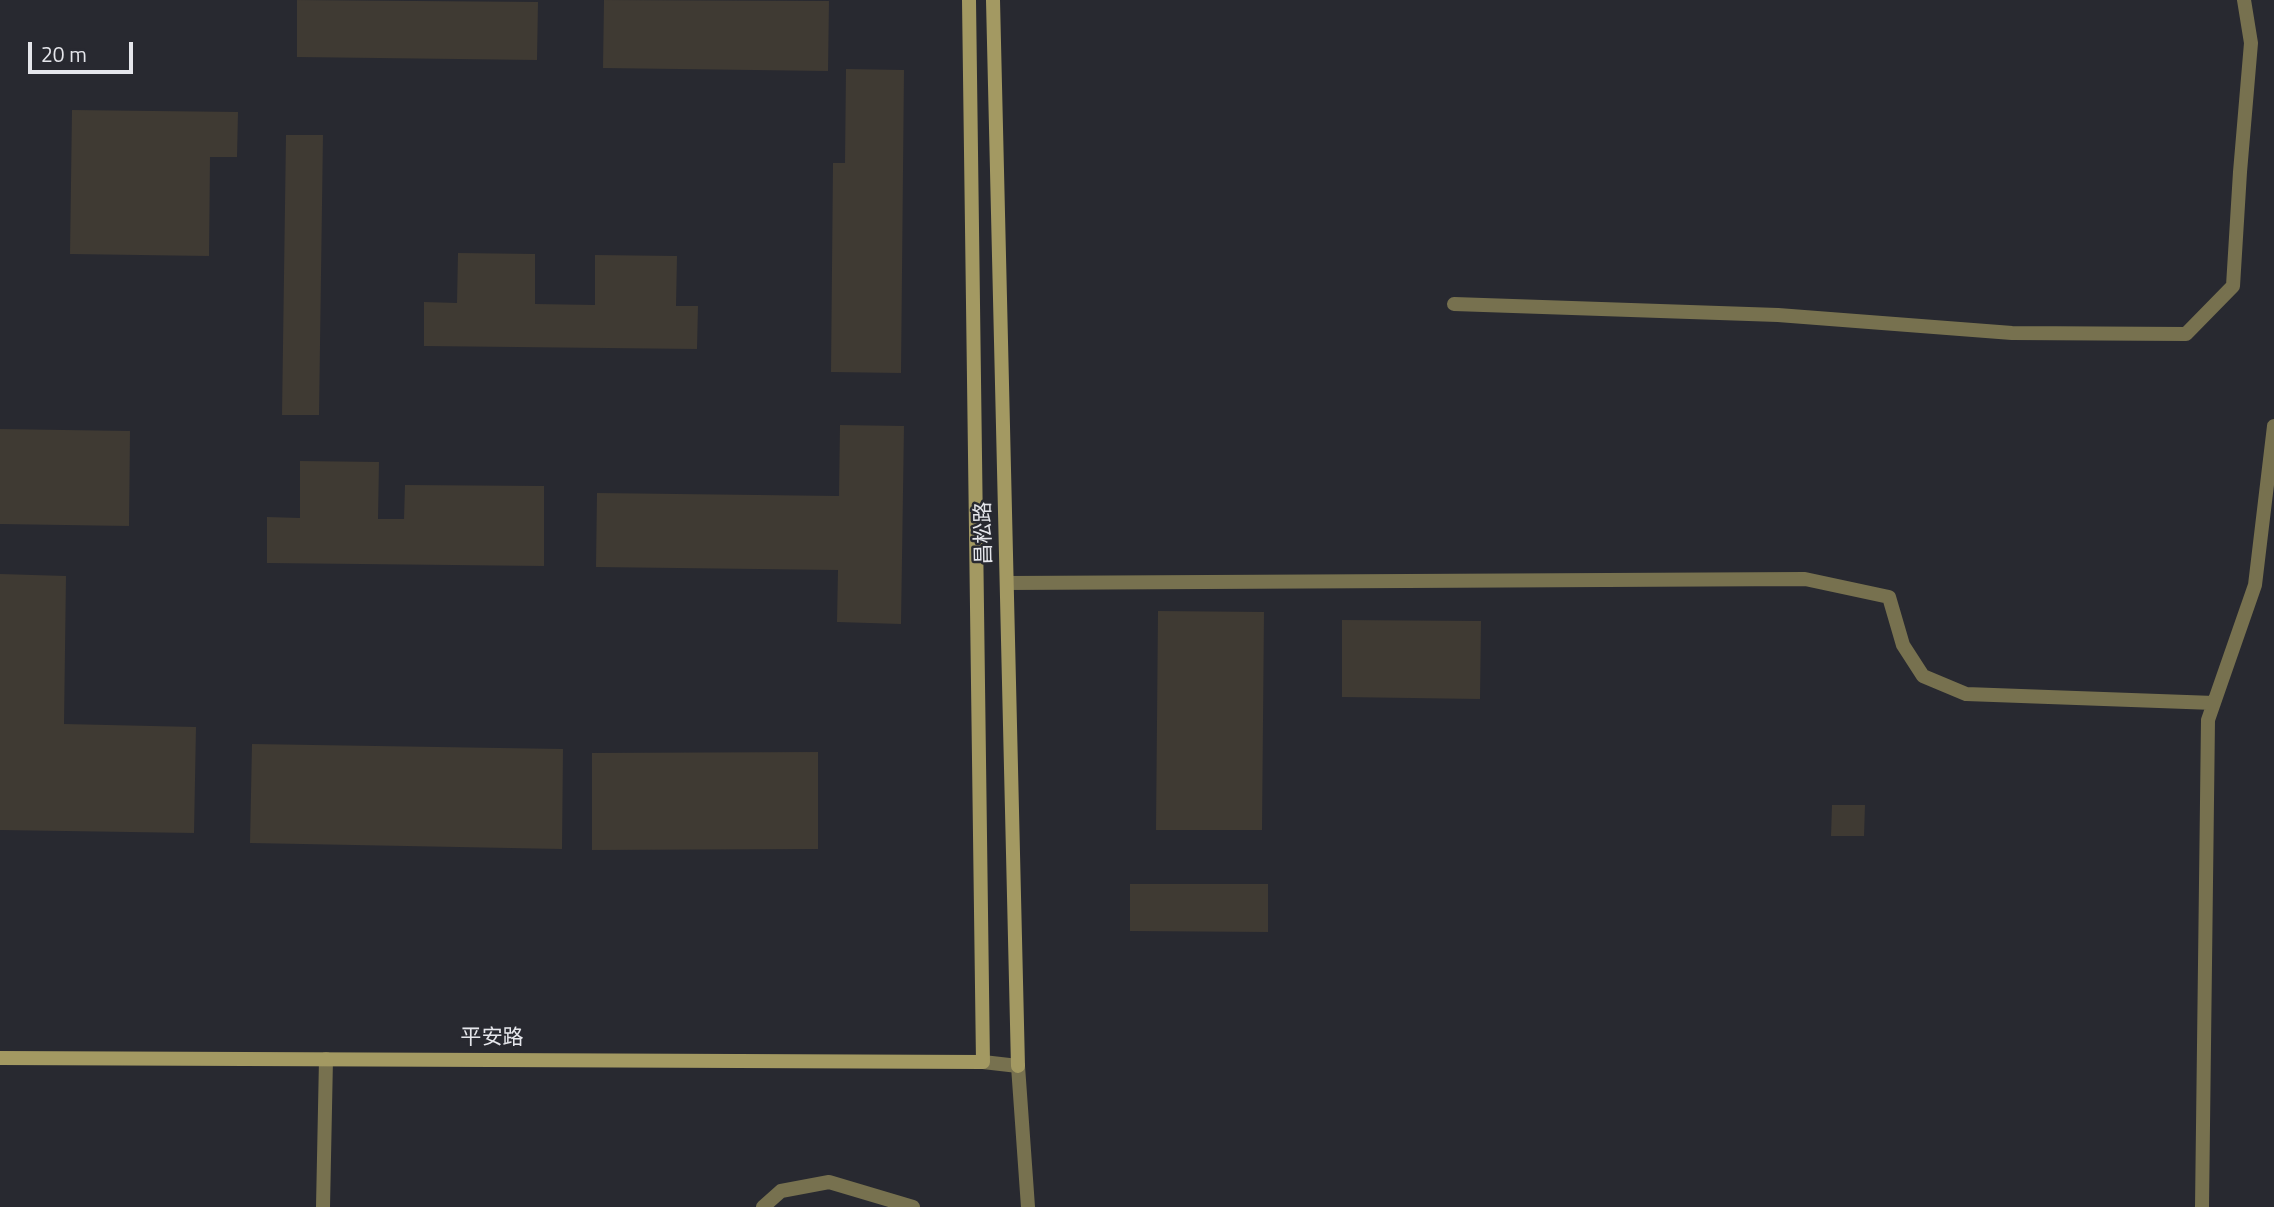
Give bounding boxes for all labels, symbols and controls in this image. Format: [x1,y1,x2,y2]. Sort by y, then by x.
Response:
scale bar [32,28,136,72]
text: 20 m [41,38,87,70]
street label: 昌松路 [972,501,998,565]
street label: 平安路 [461,1026,523,1052]

